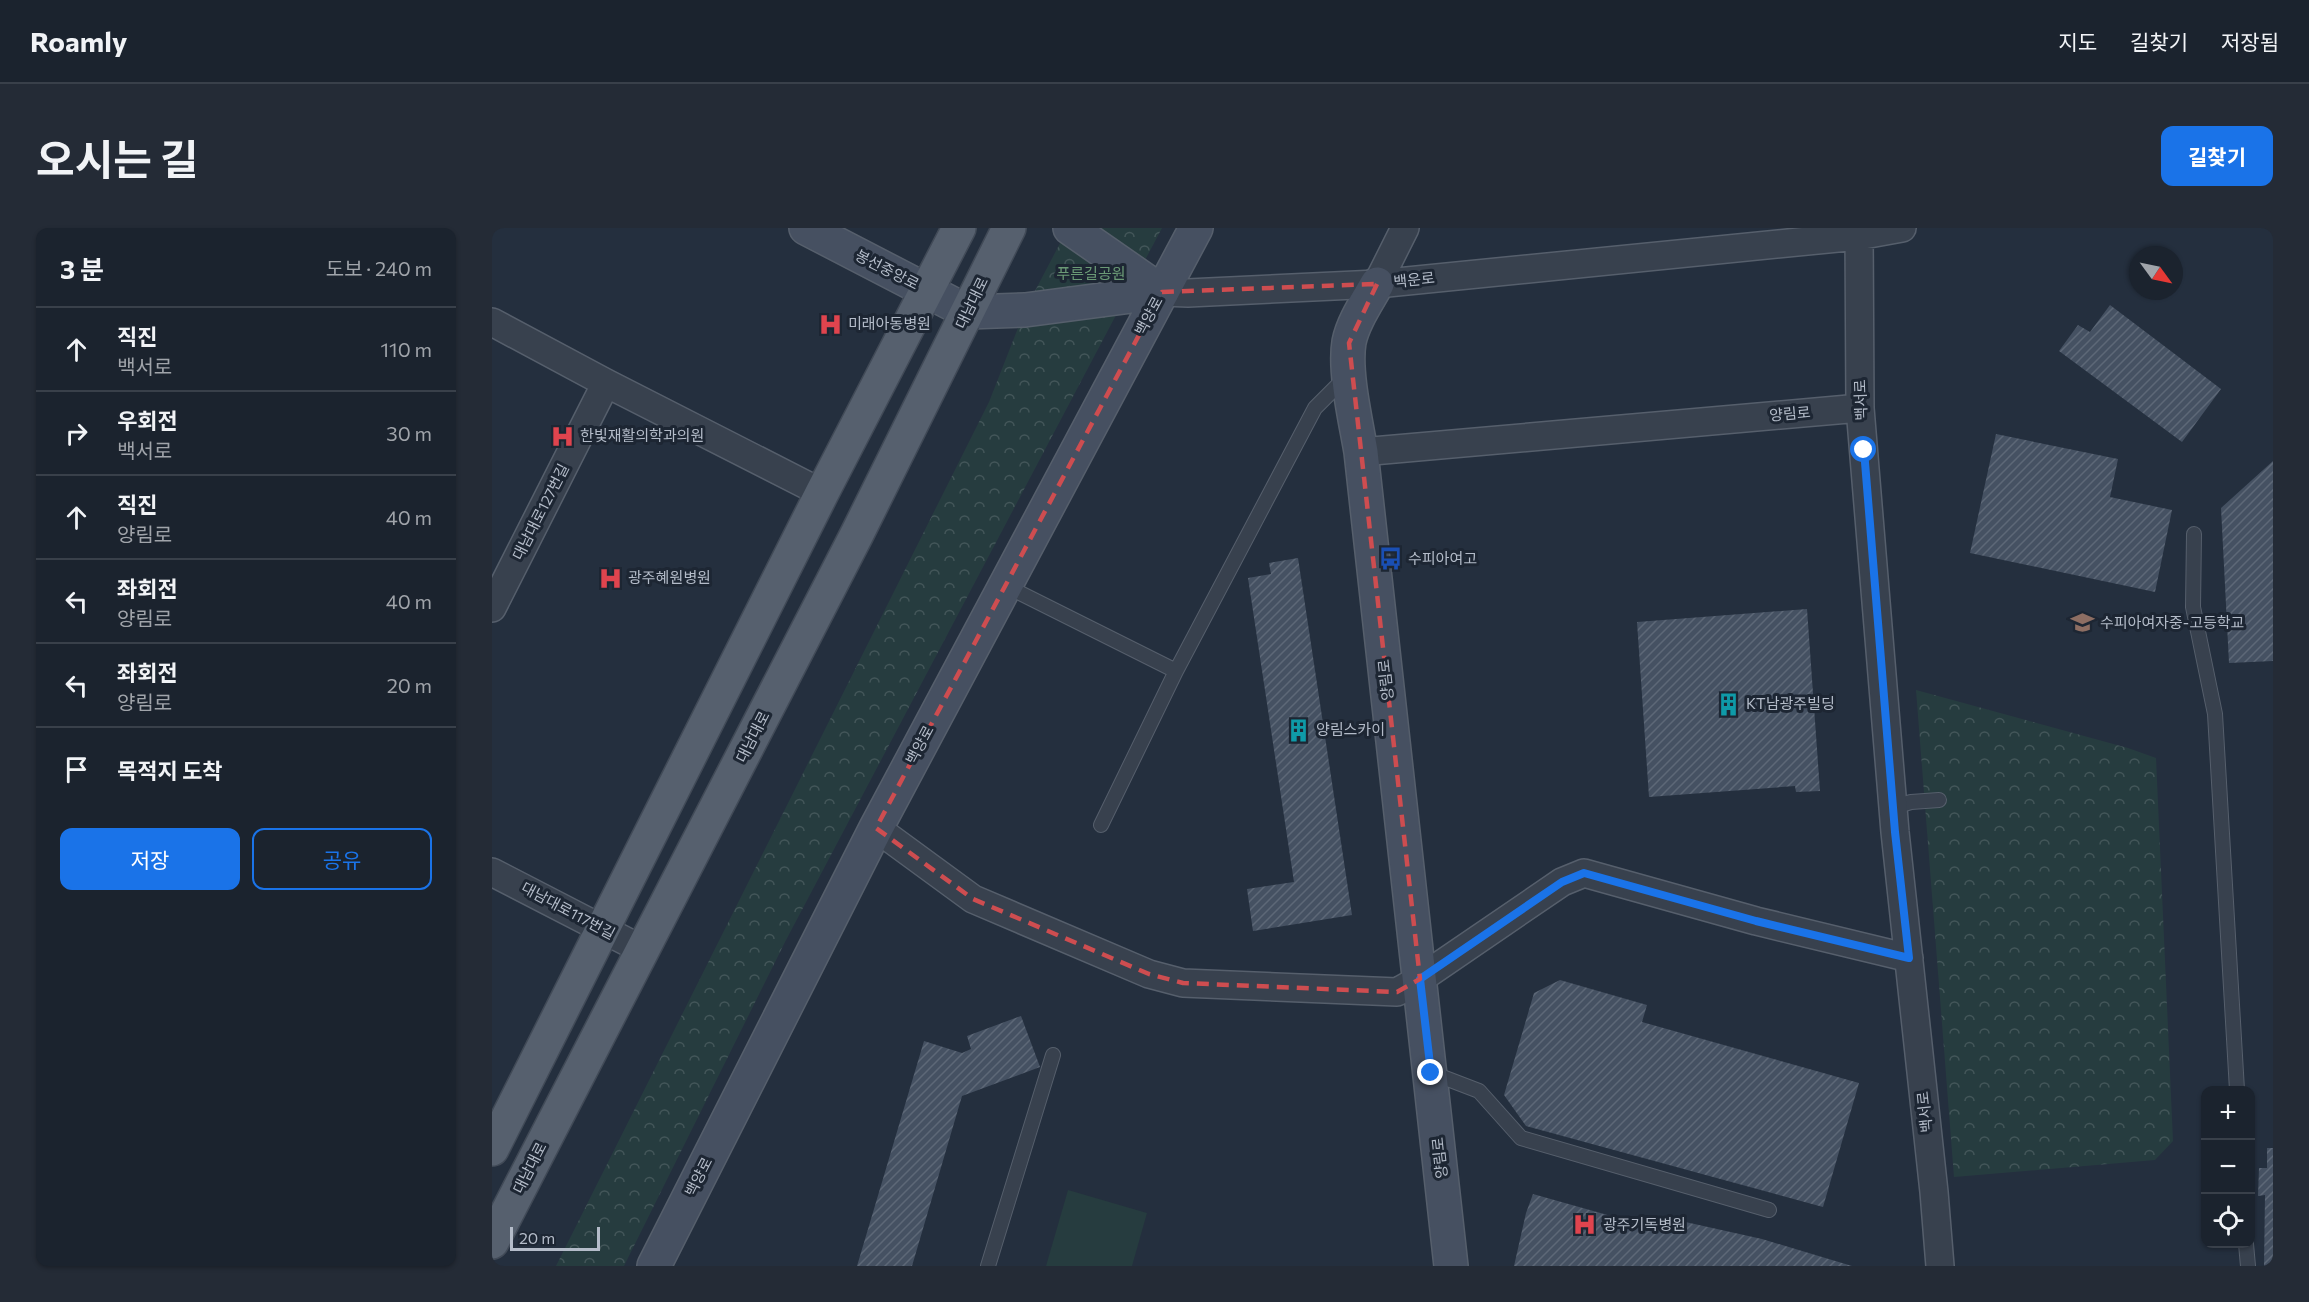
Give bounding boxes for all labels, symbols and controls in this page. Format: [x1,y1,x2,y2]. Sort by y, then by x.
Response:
text: Roamly [30,24,127,58]
text: 지도 [2058,29,2097,54]
text: 길찾기 [2130,29,2188,54]
text: 저장됨 [2221,29,2279,54]
button: 길찾기 [2161,126,2273,186]
text: 오시는 길 [36,132,199,184]
street label: 봉선중앙로 [853,245,922,293]
north arrow [2129,246,2183,300]
text: 3 분 [60,253,104,284]
text: 도보 · 240 m [326,256,432,280]
park label: 푸른길공원 [1056,264,1126,282]
street label: 백운로 [1392,268,1435,290]
street label: 대남대로 [951,274,991,331]
street label: 백양로 [1130,293,1166,338]
hospital icon: 미래아동병원 [817,311,843,337]
place label: 미래아동병원 [848,314,931,332]
text: 직진 [117,323,157,350]
icon: ahead [60,333,93,366]
text: 110 m [381,337,432,361]
text: 백서로 [117,354,172,378]
street label: 백서로 [1850,379,1870,421]
street label: 양림로 [1769,402,1811,424]
text: 우회전 [117,407,178,434]
icon: right [60,417,93,450]
text: 30 m [386,421,432,445]
hospital icon: 한빛재활의학과의원 [549,423,575,449]
place label: 한빛재활의학과의원 [580,426,704,444]
route start [1850,436,1876,462]
text: 백서로 [117,438,172,462]
street label: 대남대로127번길 [508,460,572,563]
text: 직진 [117,491,157,518]
icon: ahead [60,501,93,534]
text: 40 m [386,505,432,529]
text: 양림로 [117,522,172,546]
bus stop icon: 수피아여고 [1377,546,1403,572]
place label: 수피아여고 [1408,549,1477,567]
hospital icon: 광주혜원병원 [597,565,623,591]
place label: 광주혜원병원 [628,568,711,586]
text: 좌회전 [117,575,178,602]
icon: left [60,585,93,618]
text: 40 m [386,589,432,613]
text: 양림로 [117,606,172,630]
school or university icon: 수피아여자중-고등학교 [2069,610,2095,636]
place label: 수피아여자중-고등학교 [2100,613,2244,631]
text: 좌회전 [117,659,178,686]
street label: 양림로 [1374,659,1396,702]
icon: left [60,669,93,702]
text: 20 m [387,673,432,697]
text: 양림로 [117,690,172,714]
building icon: KT남광주빌딩 [1715,691,1741,717]
place label: KT남광주빌딩 [1746,694,1835,712]
street label: 대남대로 [732,708,773,765]
building icon: 양림스카이 [1285,717,1311,743]
place label: 양림스카이 [1316,720,1385,738]
street label: 백양로 [901,722,937,767]
icon: arrive [60,753,93,786]
text: 목적지 도착 [117,757,222,784]
button: 저장 [60,828,240,890]
button: 공유 [252,828,432,890]
street label: 대남대로117번길 [519,878,618,942]
route end [1417,1059,1443,1085]
map controls [2201,1086,2255,1248]
button: + [2201,1086,2255,1140]
street label: 백서로 [1913,1091,1935,1134]
street label: 양림로 [1428,1137,1450,1180]
street label: 대남대로 [509,1139,550,1196]
button: − [2201,1140,2255,1194]
street label: 백양로 [681,1154,716,1199]
button: locate [2201,1194,2255,1248]
hospital icon: 광주기독병원 [1572,1212,1598,1238]
place label: 광주기독병원 [1603,1215,1686,1233]
scale bar [510,1224,600,1252]
text: 20 m [519,1228,555,1247]

